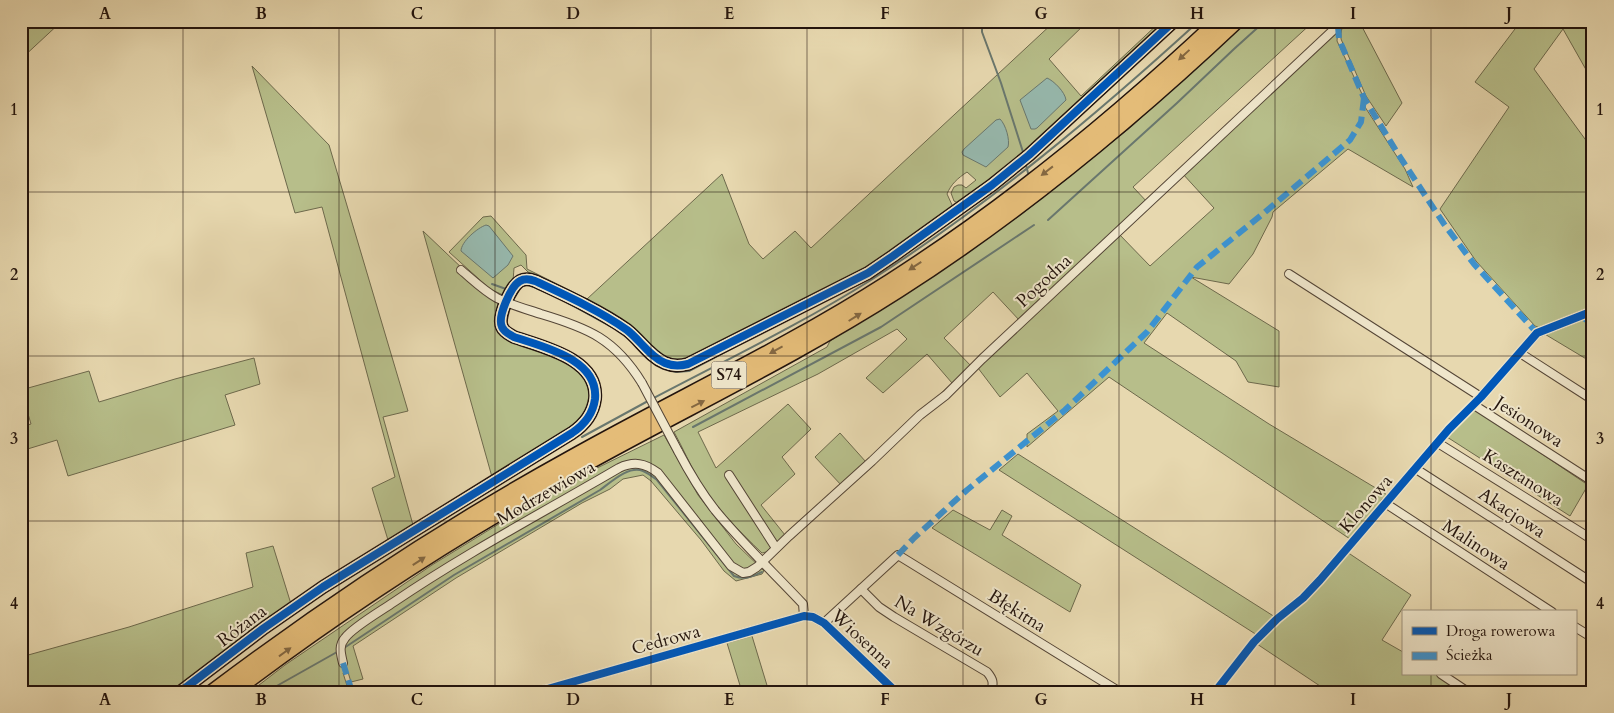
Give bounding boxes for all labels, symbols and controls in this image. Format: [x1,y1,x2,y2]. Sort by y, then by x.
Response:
text: A [99,3,111,25]
text: B [255,3,267,25]
text: C [411,3,423,25]
text: D [566,3,580,25]
text: E [724,3,734,25]
text: F [880,3,890,25]
text: G [1034,3,1048,25]
text: H [1190,3,1204,25]
text: I [1350,3,1356,25]
text: J [1504,3,1512,25]
one-way arrow [1177,49,1190,60]
text: 1 [10,99,18,121]
text: 1 [1596,99,1604,121]
one-way arrow [1041,166,1054,177]
street label: Pogodna [1011,249,1077,313]
one-way arrow [908,261,921,271]
text: 2 [10,264,18,286]
text: 2 [1596,264,1604,286]
one-way arrow [849,312,862,321]
one-way arrow [768,346,783,354]
road number: S74 [712,362,746,388]
street label: Jesionowa [1487,389,1568,454]
one-way arrow [691,400,705,408]
text: 3 [10,428,18,450]
text: 3 [1596,428,1604,450]
street label: Kasztanowa [1478,443,1568,513]
street label: Modrzewiowa [492,454,600,531]
street label: Klonowa [1334,469,1398,539]
street label: Akacjowa [1474,482,1551,544]
street label: Malinowa [1437,514,1515,576]
one-way arrow [413,557,426,566]
street label: Błękitna [983,583,1051,639]
street label: Na Wzgórzu [890,589,988,663]
text: 4 [10,593,18,615]
text: 4 [1596,593,1604,615]
street label: Różana [212,599,272,653]
street label: Wiosenna [825,603,899,675]
legend [1402,610,1576,676]
street label: Cedrowa [629,619,703,661]
text: Droga rowerowa [1446,621,1556,641]
text: Ścieżka [1446,645,1493,665]
one-way arrow [278,647,291,658]
text: A [99,689,111,711]
text: B [255,689,267,711]
text: C [411,689,423,711]
text: D [566,689,580,711]
text: E [724,689,734,711]
text: F [880,689,890,711]
text: G [1034,689,1048,711]
text: H [1190,689,1204,711]
text: I [1350,689,1356,711]
text: J [1504,689,1512,711]

